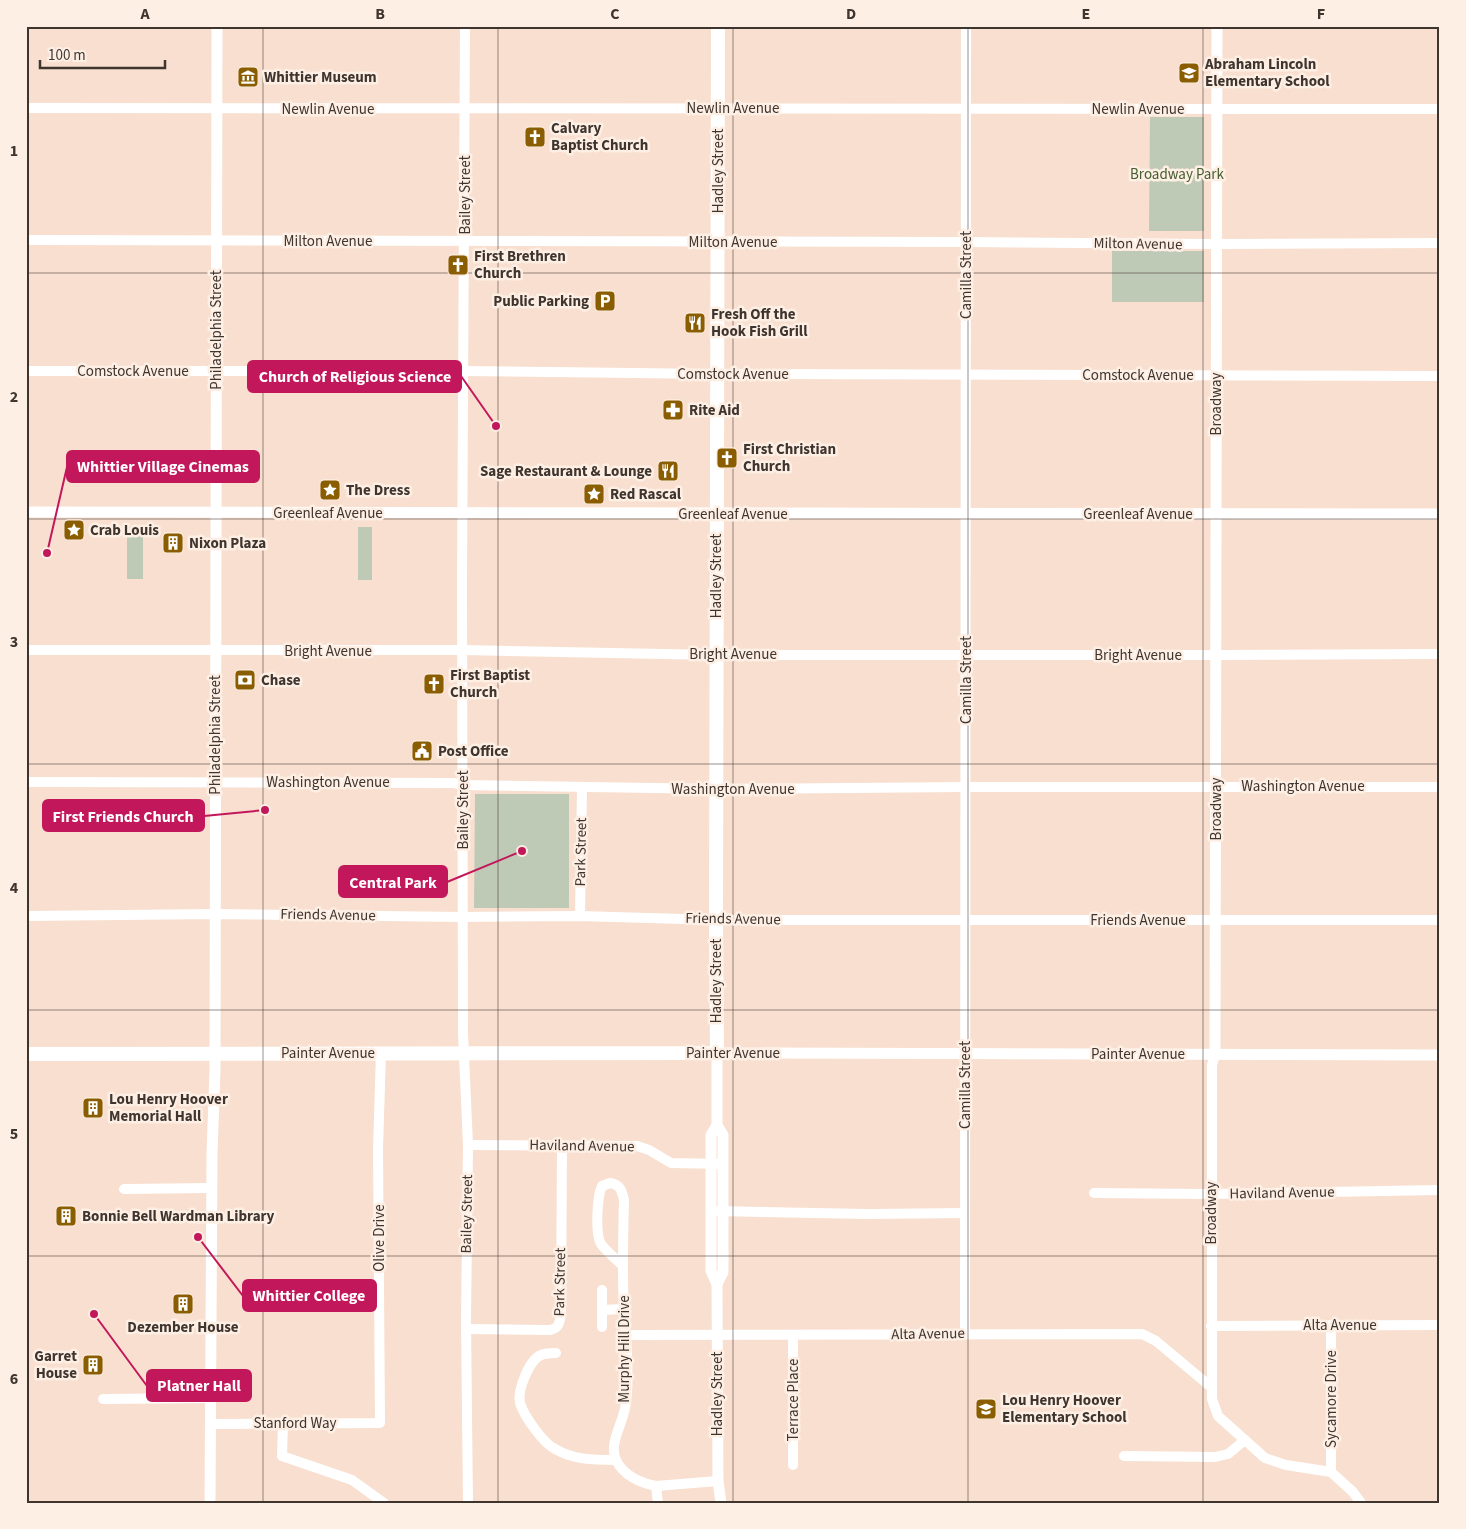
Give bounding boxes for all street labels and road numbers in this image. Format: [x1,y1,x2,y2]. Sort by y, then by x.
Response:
street label: Newlin Avenue [687,98,779,119]
street label: Newlin Avenue [282,99,374,120]
street label: Newlin Avenue [1092,99,1184,120]
street label: Hadley Street [708,129,729,213]
street label: Bailey Street [455,156,476,235]
street label: Milton Avenue [284,231,372,252]
street label: Camilla Street [956,231,977,319]
street label: Milton Avenue [689,232,777,253]
street label: Milton Avenue [1093,233,1183,255]
street label: Philadelphia Street [206,270,227,390]
street label: Comstock Avenue [77,361,189,382]
street label: Comstock Avenue [677,364,789,385]
street label: Comstock Avenue [1082,365,1194,386]
street label: Broadway [1206,373,1227,435]
street label: Greenleaf Avenue [273,503,383,524]
street label: Greenleaf Avenue [678,504,788,525]
street label: Greenleaf Avenue [1083,504,1193,525]
street label: Hadley Street [706,534,727,618]
street label: Camilla Street [956,636,977,724]
street label: Bright Avenue [284,641,372,662]
street label: Bright Avenue [689,644,777,665]
street label: Bright Avenue [1094,645,1182,666]
street label: Philadelphia Street [205,675,226,795]
street label: Bailey Street [453,771,474,850]
street label: Washington Avenue [266,772,390,793]
street label: Washington Avenue [1241,776,1365,797]
street label: Broadway [1206,778,1227,840]
street label: Washington Avenue [671,779,795,800]
street label: Park Street [570,818,592,886]
street label: Friends Avenue [280,904,376,926]
street label: Friends Avenue [685,908,781,930]
street label: Friends Avenue [1090,910,1186,931]
street label: Hadley Street [706,939,727,1023]
street label: Camilla Street [955,1041,976,1129]
street label: Painter Avenue [281,1043,375,1064]
street label: Painter Avenue [686,1043,780,1064]
street label: Painter Avenue [1091,1044,1185,1065]
street label: Haviland Avenue [529,1135,635,1157]
street label: Bailey Street [456,1174,478,1254]
street label: Broadway [1201,1182,1222,1244]
street label: Haviland Avenue [1229,1182,1335,1204]
street label: Olive Drive [369,1204,390,1272]
street label: Park Street [549,1248,571,1316]
street label: Murphy Hill Drive [614,1295,635,1403]
street label: Alta Avenue [1303,1315,1377,1336]
street label: Alta Avenue [891,1323,965,1345]
street label: Sycamore Drive [1321,1350,1342,1448]
street label: Hadley Street [707,1352,728,1436]
street label: Terrace Place [783,1359,804,1441]
street label: Stanford Way [253,1413,337,1434]

